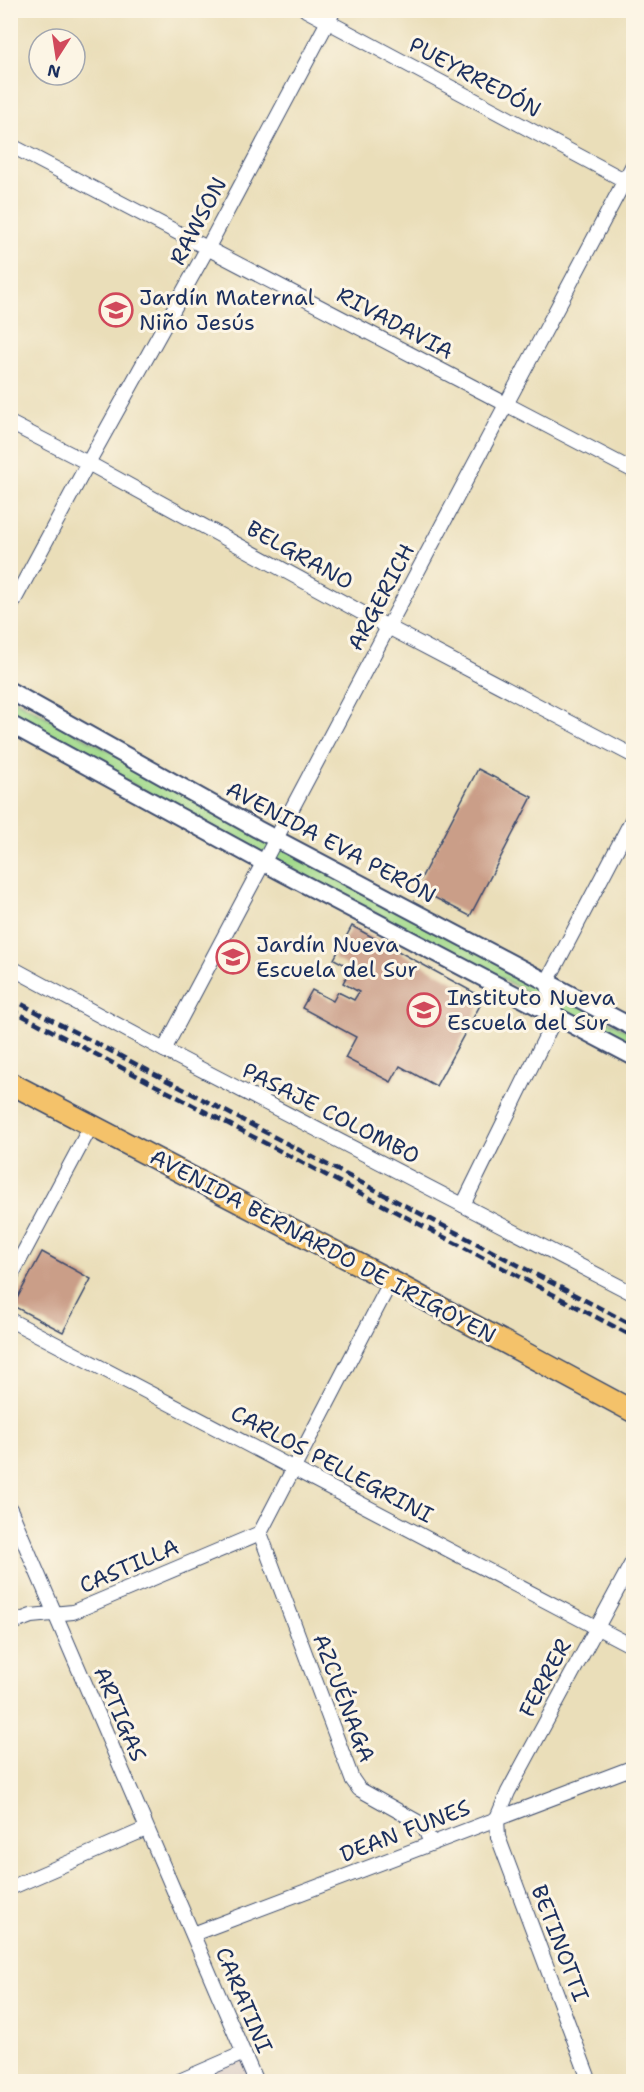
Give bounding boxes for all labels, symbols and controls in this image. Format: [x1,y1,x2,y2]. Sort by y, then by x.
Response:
north arrow [27,27,87,87]
street label: PUEYRREDÓN [404,30,546,124]
text: N [46,60,62,83]
street label: RAWSON [163,172,233,270]
street label: RIVADAVIA [332,280,458,366]
place label: Jardín Maternal Niño Jesús [139,283,315,337]
school or university icon: Jardín Maternal Niño Jesús [98,292,134,328]
street label: BELGRANO [241,514,359,596]
street label: ARGERICH [341,538,421,656]
street label: AVENIDA EVA PERÓN [221,774,441,910]
place label: Jardín Nueva Escuela del Sur [256,930,418,984]
school or university icon: Jardín Nueva Escuela del Sur [215,939,251,975]
place label: Instituto Nueva Escuela del Sur [447,983,615,1037]
school or university icon: Instituto Nueva Escuela del Sur [406,992,442,1028]
street label: PASAJE COLOMBO [237,1056,425,1170]
street label: AVENIDA BERNARDO DE IRIGOYEN [145,1142,501,1350]
street label: CARLOS PELLEGRINI [226,1398,438,1530]
street label: CASTILLA [75,1532,183,1600]
street label: AZCUÉNAGA [306,1630,382,1766]
street label: FERRER [512,1634,578,1722]
street label: ARTIGAS [87,1662,153,1766]
street label: DEAN FUNES [336,1793,474,1869]
street label: BETINOTTI [524,1881,596,2005]
street label: CARATINI [209,1943,279,2057]

